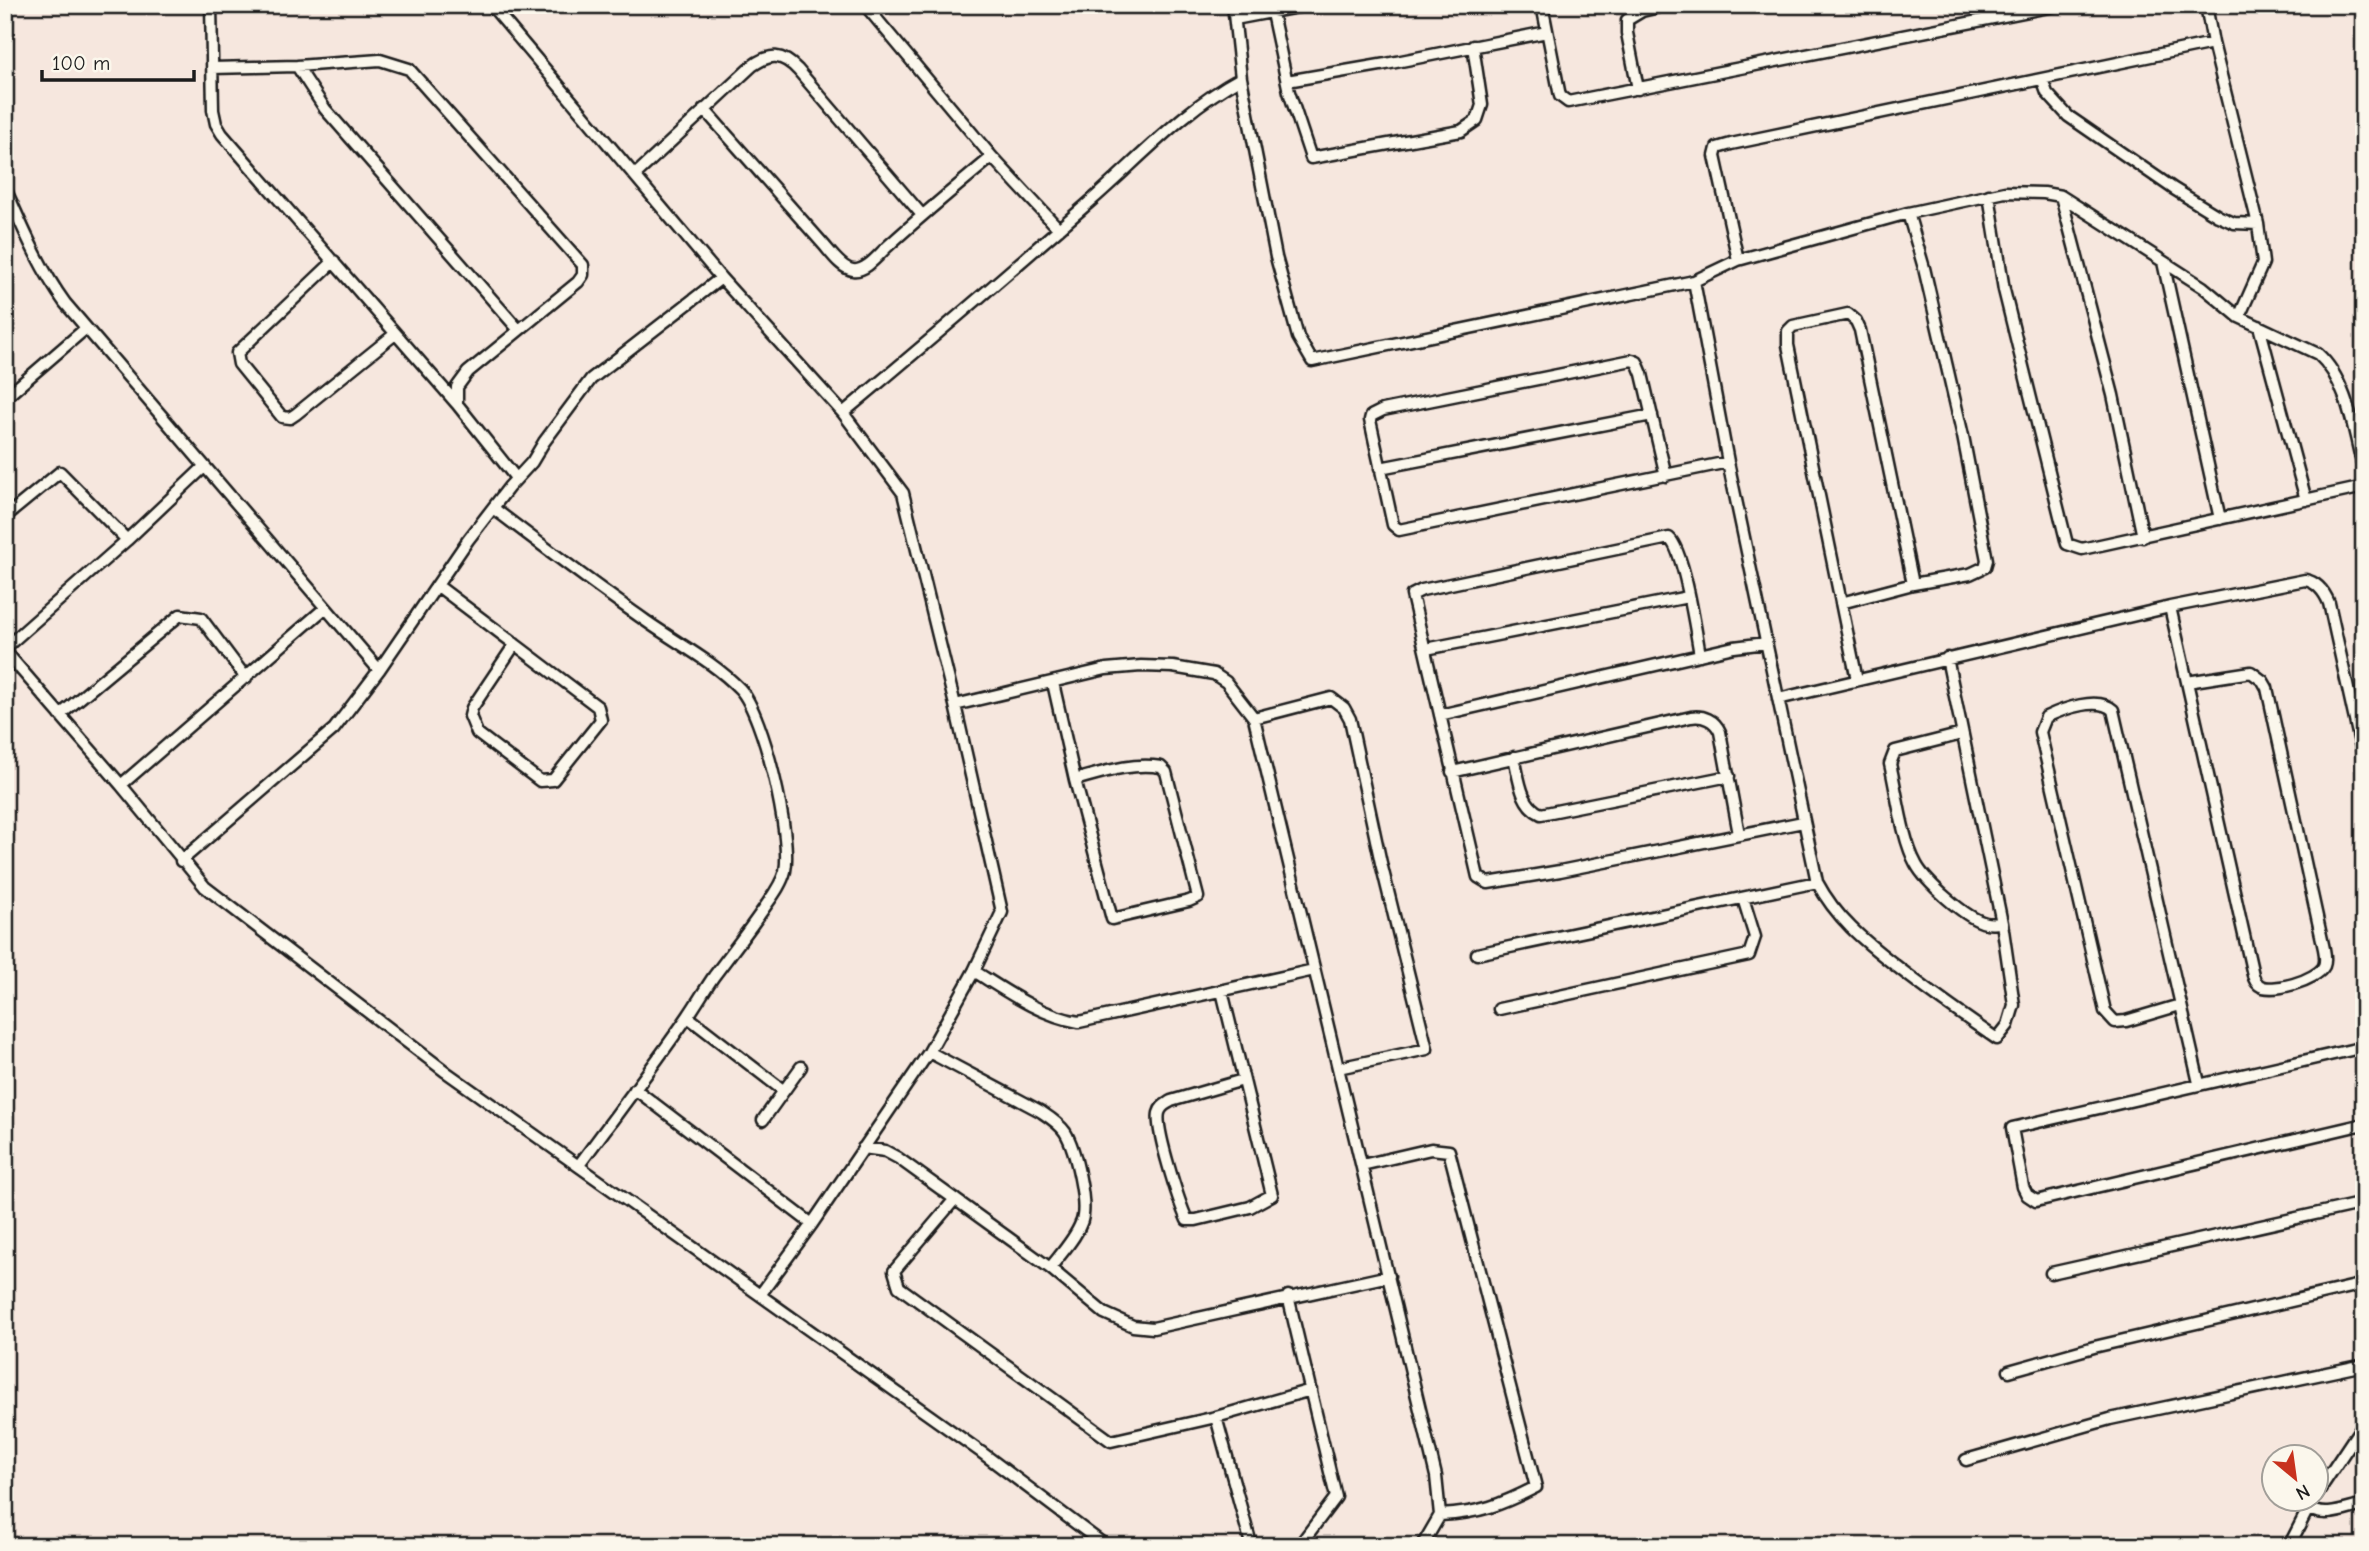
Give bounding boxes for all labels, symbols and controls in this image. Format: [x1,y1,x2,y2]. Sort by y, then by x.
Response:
scale bar [42,38,194,82]
text: 100 m [52,51,110,75]
north arrow [2260,1442,2330,1512]
text: N [2292,1479,2314,1505]

